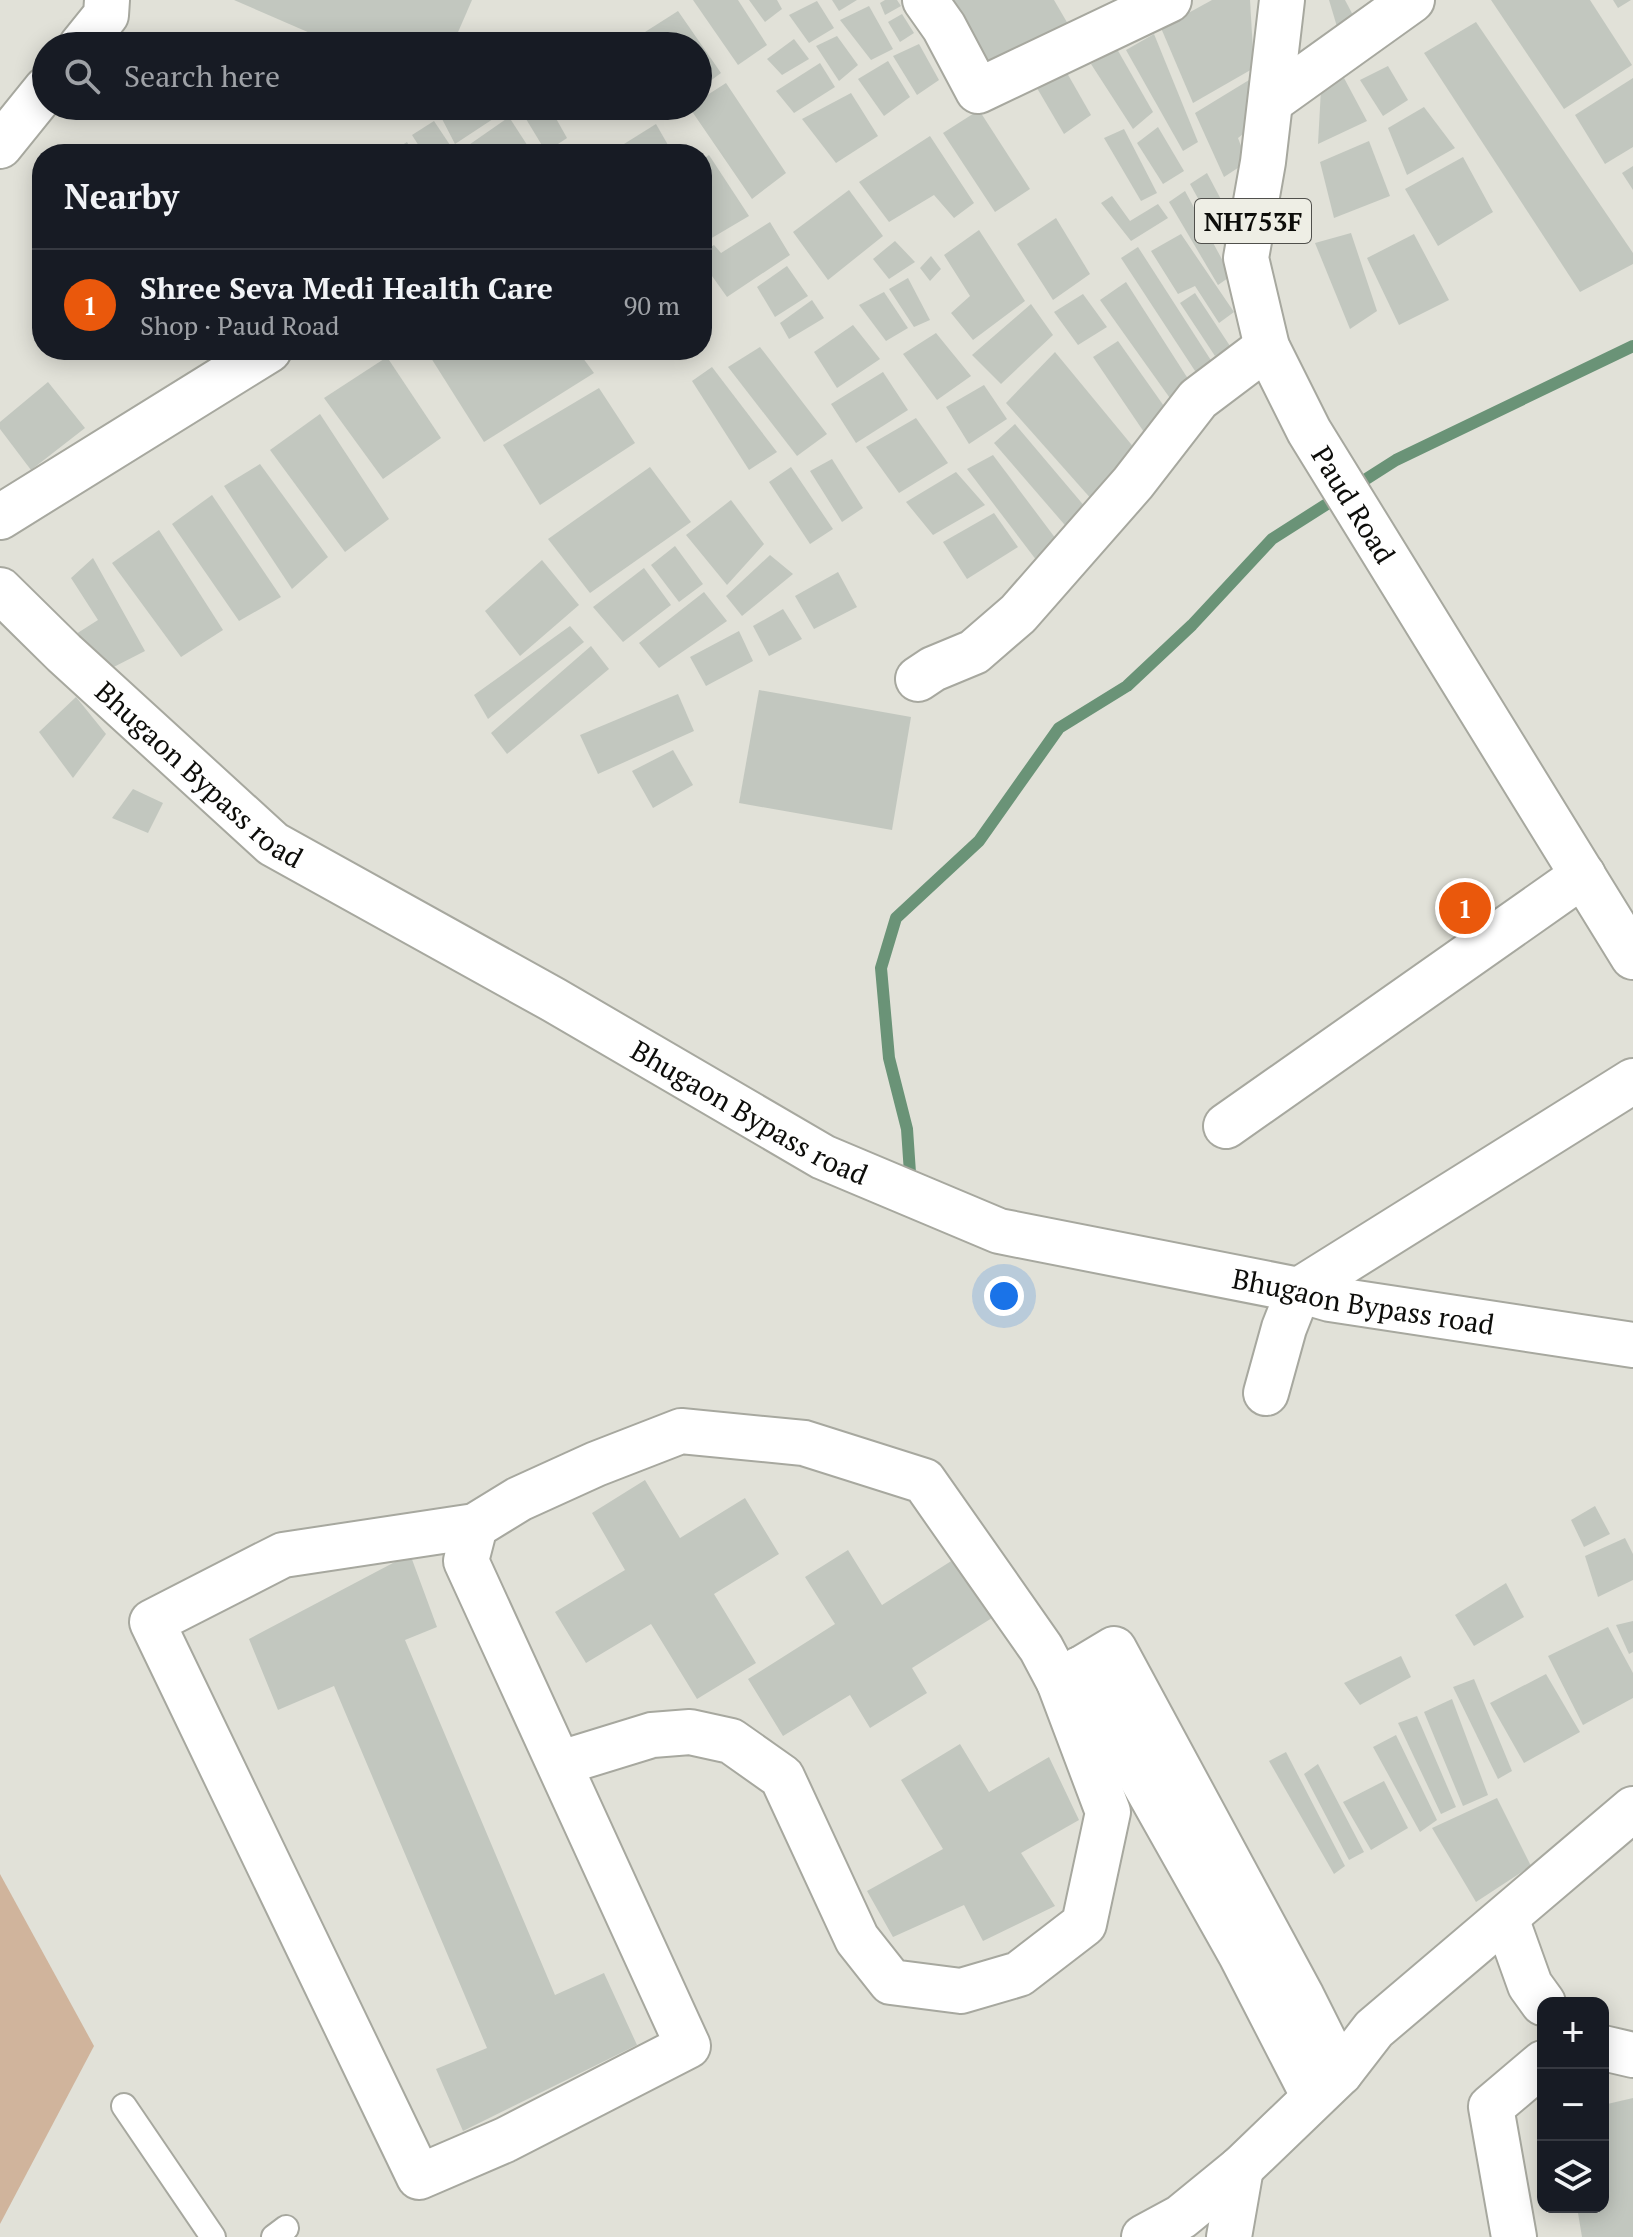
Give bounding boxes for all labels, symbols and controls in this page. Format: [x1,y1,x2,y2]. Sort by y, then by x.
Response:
search box [32,32,712,120]
icon: search [60,54,104,98]
text: Search here [124,56,280,96]
text: Nearby [64,174,179,219]
road number: NH753F [1195,199,1311,243]
text: Shree Seva Medi Health Care [140,268,553,308]
text: 1 [83,288,97,322]
text: 90 m [624,288,680,322]
text: Shop · Paud Road [140,308,339,342]
street label: Paud Road [1304,438,1404,570]
street label: Bhugaon Bypass road [88,673,310,876]
pin: 1 [1439,878,1491,938]
street label: Bhugaon Bypass road [625,1031,874,1192]
street label: Bhugaon Bypass road [1229,1259,1497,1342]
your location [984,1276,1024,1316]
map controls [1537,1997,1609,2213]
button: + [1537,1997,1609,2069]
button: − [1537,2069,1609,2141]
button: layers [1537,2141,1609,2213]

